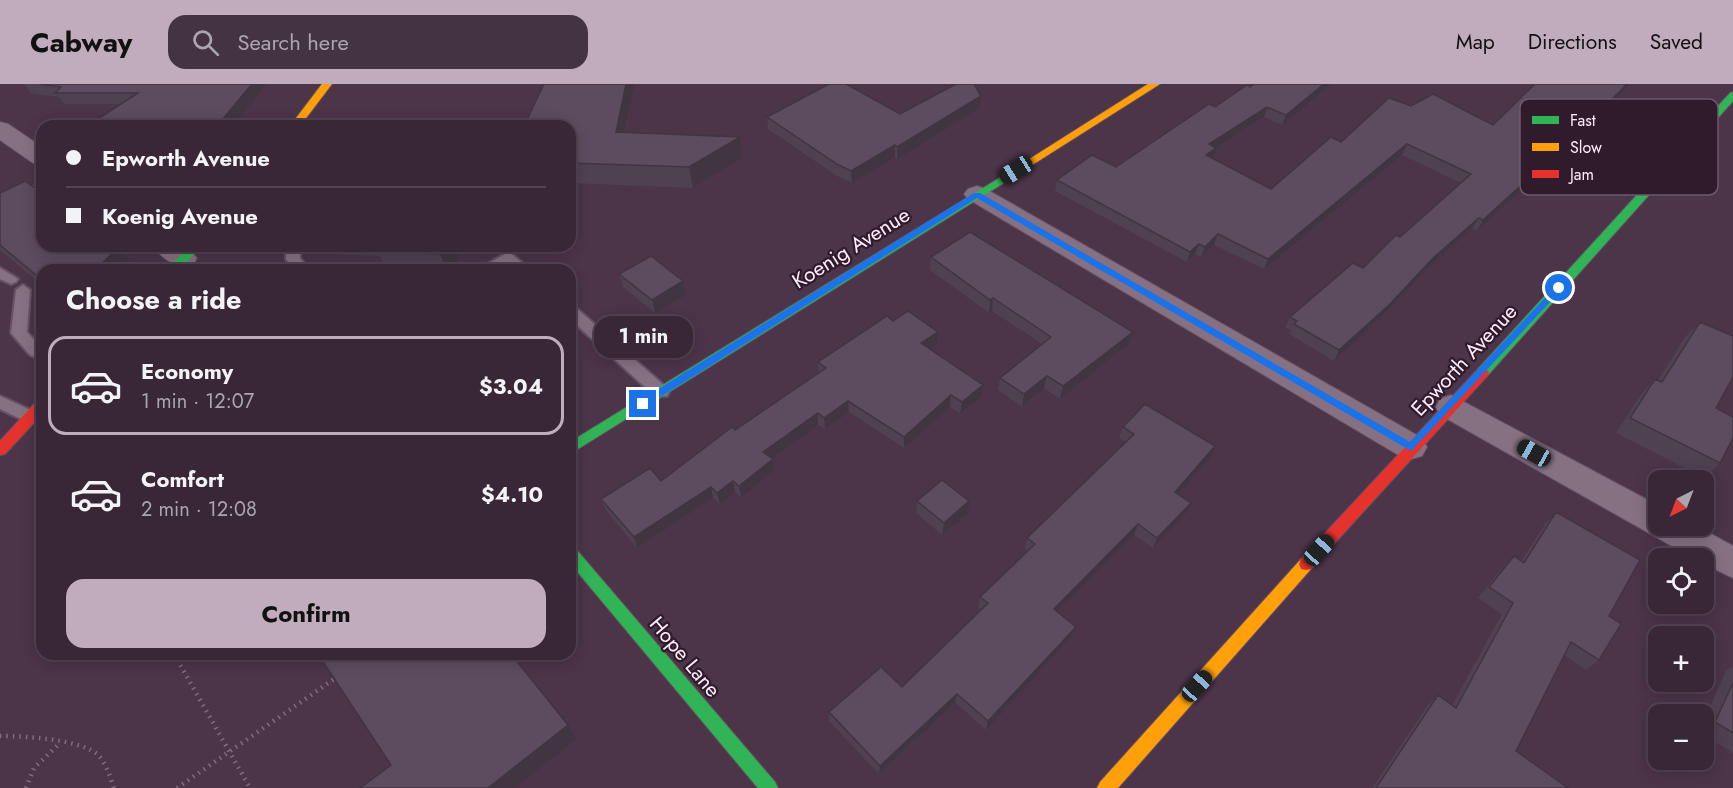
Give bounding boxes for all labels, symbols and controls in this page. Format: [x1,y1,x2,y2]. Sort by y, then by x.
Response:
search box [168,15,588,69]
text: Cabway [30,22,132,63]
icon: search [189,26,222,59]
text: Search here [237,26,349,58]
text: Map [1456,27,1495,57]
text: Directions [1528,27,1617,57]
text: Saved [1650,27,1703,57]
legend [1520,99,1718,195]
text: Fast [1570,109,1596,132]
text: Slow [1570,136,1602,159]
text: Epworth Avenue [102,142,270,174]
car [996,153,1036,187]
text: Jam [1568,163,1594,186]
text: Koenig Avenue [102,200,258,232]
street label: Koenig Avenue [786,200,916,296]
route start [1545,274,1572,301]
text: Choose a ride [66,280,241,319]
street label: Epworth Avenue [1404,297,1524,423]
callout: 1 min [594,317,692,359]
text: 1 min [619,322,668,351]
text: Economy [141,355,233,387]
icon: car [69,359,123,413]
text: $3.04 [479,370,543,402]
text: 1 min · 12:07 [141,387,254,416]
route end [629,390,656,417]
car [1514,436,1554,470]
text: Comfort [141,463,224,495]
icon: car [69,467,123,521]
north arrow [1648,470,1714,536]
map controls [1648,470,1714,770]
text: $4.10 [481,478,543,510]
text: 2 min · 12:08 [141,495,257,524]
car [1300,531,1338,569]
button: locate [1648,548,1714,614]
button: Confirm [66,579,546,648]
street label: Hope Lane [642,610,728,704]
button: + [1648,626,1714,692]
car [1178,667,1216,705]
button: − [1648,704,1714,770]

